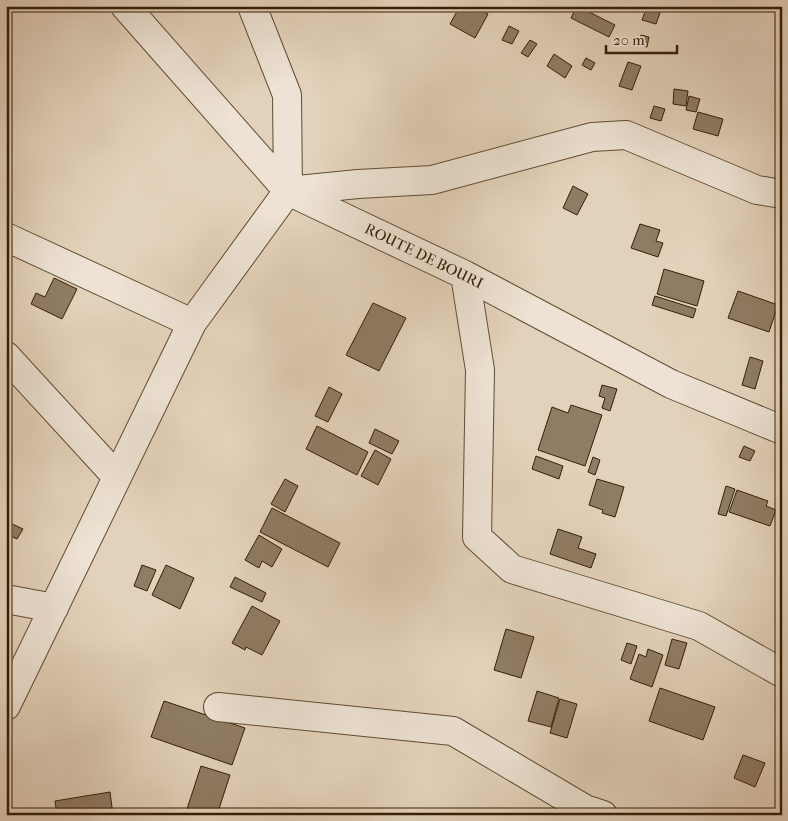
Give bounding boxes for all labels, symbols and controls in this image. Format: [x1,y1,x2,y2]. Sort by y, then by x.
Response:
scale bar [606,22,677,54]
text: 20 m [613,31,645,49]
street label: ROUTE DE BOURI [362,220,486,293]

